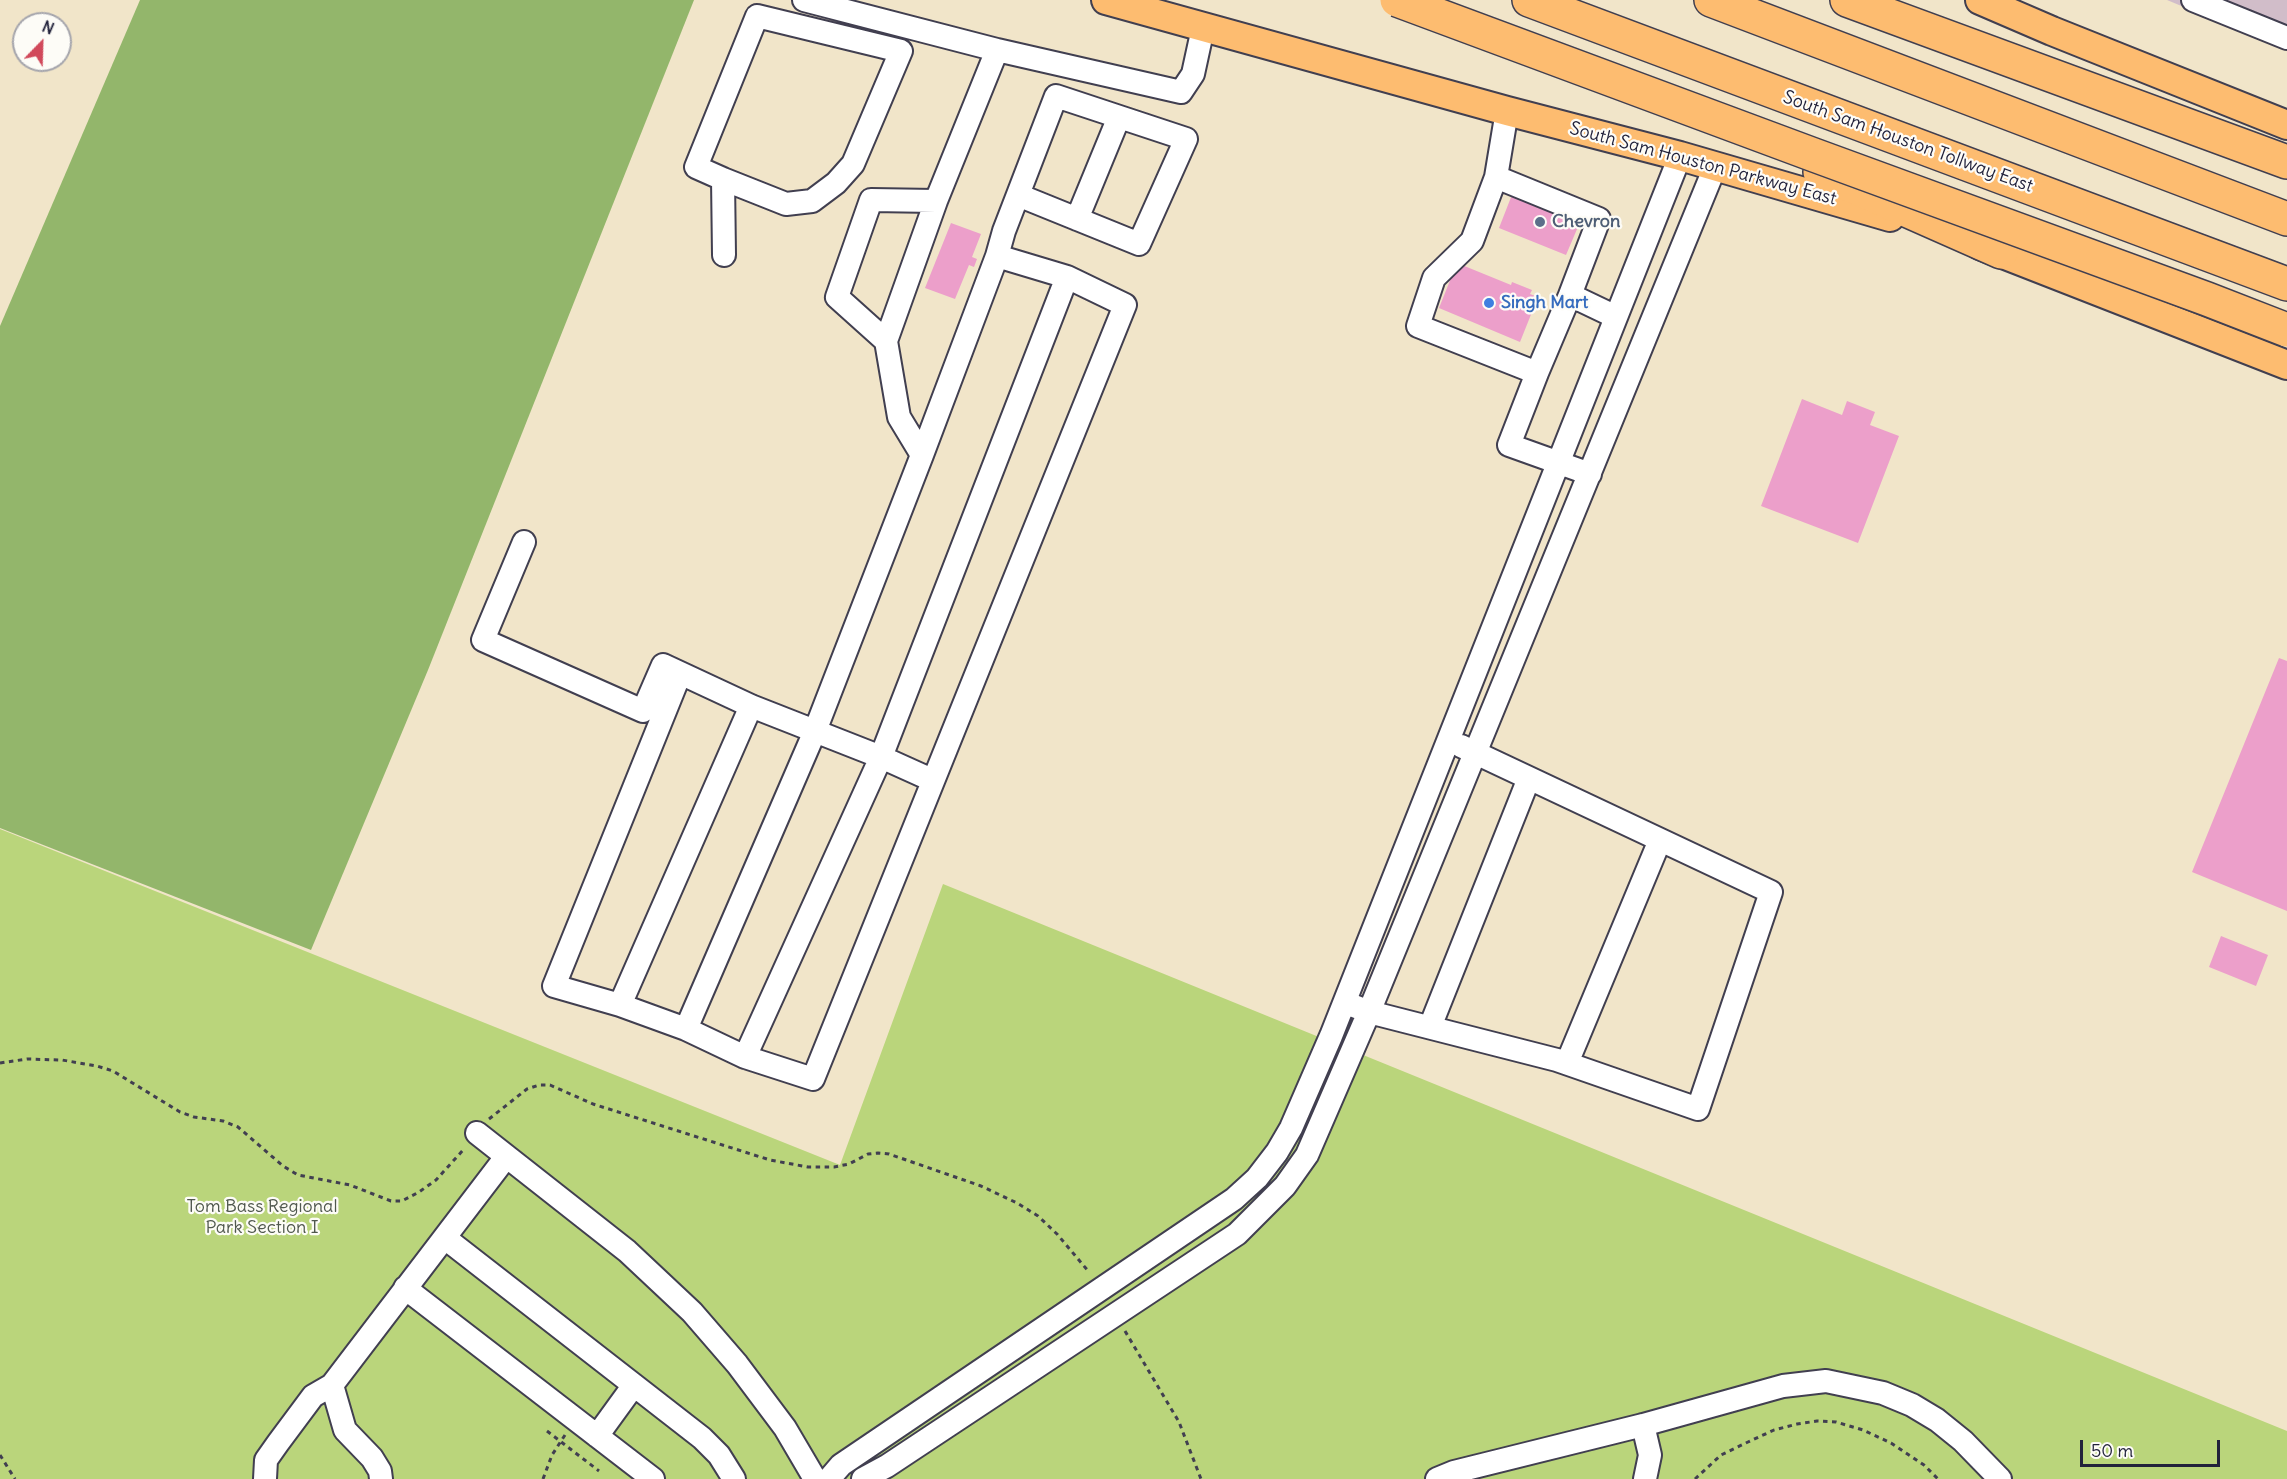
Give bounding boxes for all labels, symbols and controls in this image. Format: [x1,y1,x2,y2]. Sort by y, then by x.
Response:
north arrow [12,12,72,72]
text: N [39,16,57,39]
street label: South Sam Houston Tollway East [1780,87,2036,197]
street label: South Sam Houston Parkway East [1567,118,1839,210]
place label: Chevron [1552,211,1620,233]
marker: Chevron [1533,215,1547,229]
place label: Singh Mart [1501,292,1588,314]
marker: Singh Mart [1482,296,1496,310]
park label: Tom Bass Regional Park Section I [187,1196,337,1238]
scale bar [2083,1428,2222,1466]
text: 50 m [2091,1439,2133,1462]

